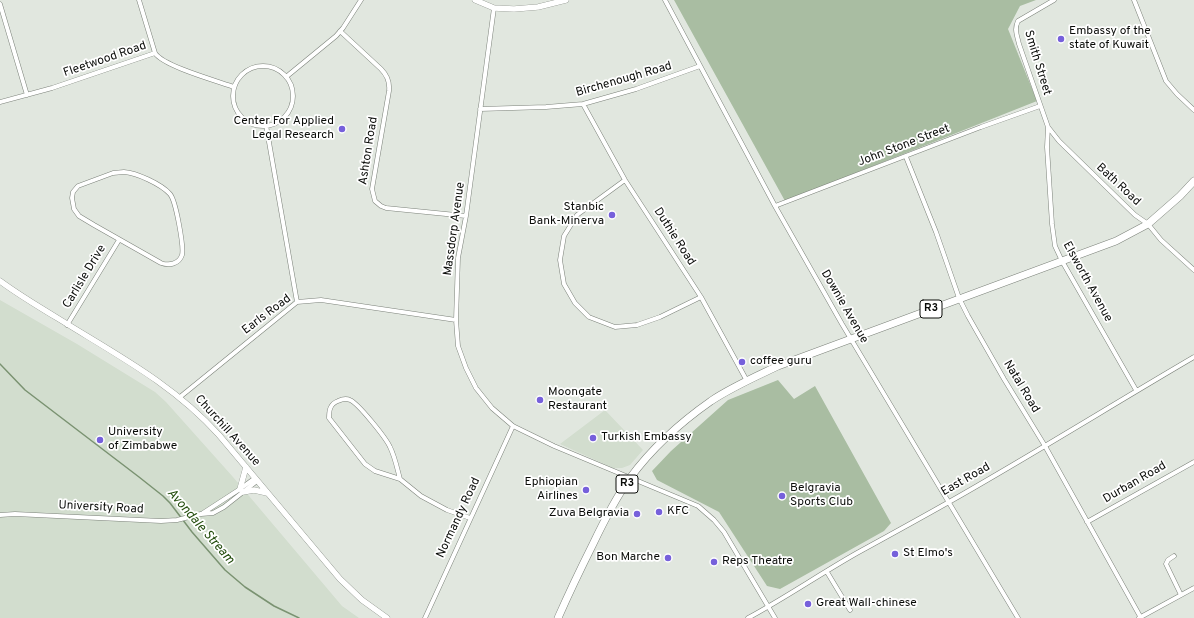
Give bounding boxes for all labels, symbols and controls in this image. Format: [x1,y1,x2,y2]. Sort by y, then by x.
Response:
place label: Embassy of the state of Kuwait [1069,25,1151,53]
street label: Smith Street [1020,29,1054,97]
marker: Embassy of the state of Kuwait [1056,34,1066,44]
street label: Fleetwood Road [62,39,148,81]
street label: Birchenough Road [574,59,674,101]
place label: Center For Applied Legal Research [233,115,334,143]
street label: Ashton Road [357,116,381,186]
street label: John Stone Street [856,122,952,170]
marker: Center For Applied Legal Research [337,124,347,134]
street label: Bath Road [1093,161,1143,209]
street label: Massdorp Avenue [441,181,469,277]
place label: Stanbic Bank-Minerva [529,201,604,229]
street label: Duthie Road [650,205,698,269]
marker: Stanbic Bank-Minerva [607,210,617,220]
street label: Elsworth Avenue [1059,239,1115,325]
street label: Carlisle Drive [60,243,110,311]
street label: Downie Avenue [817,268,871,346]
street label: Earls Road [240,292,294,338]
road number: R3 [920,300,942,318]
place label: coffee guru [750,355,812,369]
marker: coffee guru [737,357,747,367]
street label: Natal Road [1000,358,1042,416]
place label: Moongate Restaurant [548,386,607,414]
street label: Churchill Avenue [191,392,263,470]
marker: Moongate Restaurant [535,395,545,405]
place label: University of Zimbabwe [108,426,177,454]
place label: Turkish Embassy [601,431,691,445]
marker: Turkish Embassy [588,433,598,443]
marker: University of Zimbabwe [95,435,105,445]
street label: Durban Road [1101,459,1169,507]
street label: East Road [939,460,993,500]
street label: Normandy Road [434,475,484,561]
road number: R3 [616,475,638,493]
place label: Ephiopian Airlines [525,476,578,504]
place label: Belgravia Sports Club [790,482,853,510]
marker: Ephiopian Airlines [581,485,591,495]
water label: Avondale Stream [163,486,237,568]
marker: Belgravia Sports Club [777,491,787,501]
street label: University Road [58,499,144,517]
place label: KFC [667,505,689,519]
place label: Zuva Belgravia [549,507,629,521]
marker: KFC [654,507,664,517]
marker: Zuva Belgravia [632,509,642,519]
place label: St Elmo's [903,547,953,561]
marker: St Elmo's [890,549,900,559]
place label: Bon Marche [596,551,660,565]
marker: Bon Marche [663,553,673,563]
place label: Reps Theatre [722,555,793,569]
marker: Reps Theatre [709,557,719,567]
place label: Great Wall-chinese [816,597,917,611]
marker: Great Wall-chinese [803,599,813,609]

